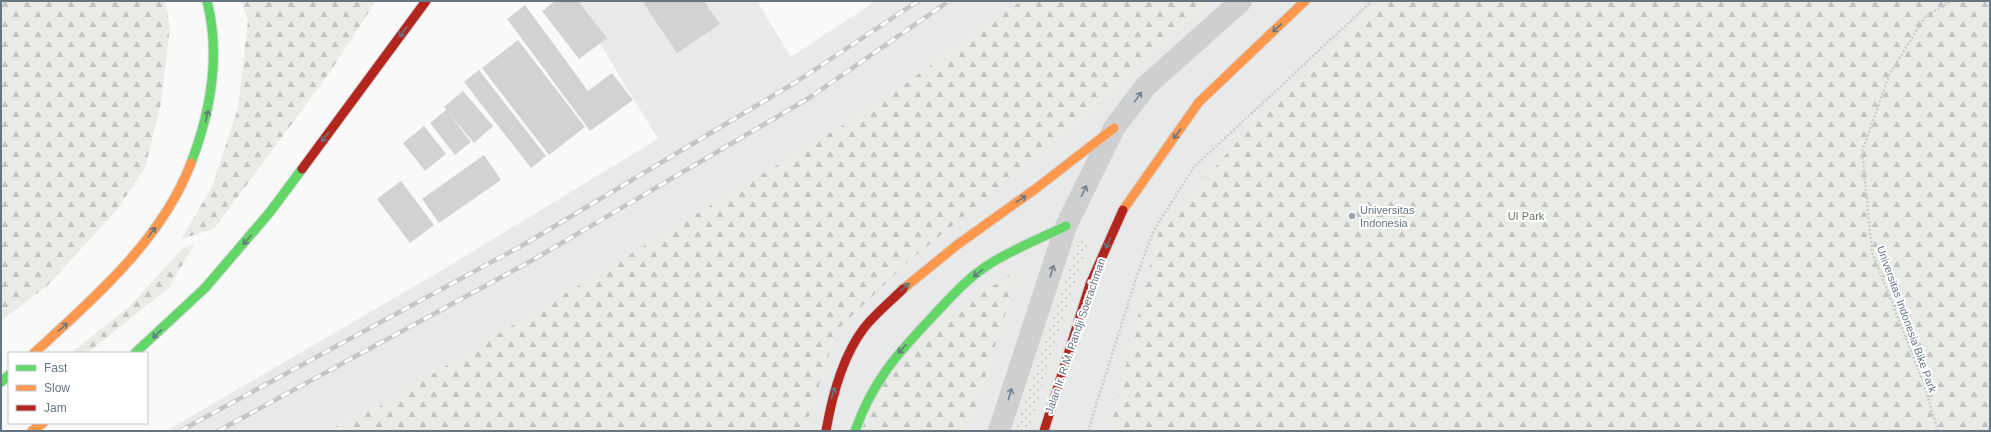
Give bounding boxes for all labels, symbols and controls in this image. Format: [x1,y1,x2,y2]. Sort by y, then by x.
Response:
one-way arrow [1271,23,1282,32]
one-way arrow [398,27,407,38]
one-way arrow [1133,92,1142,103]
one-way arrow [204,110,212,123]
one-way arrow [1173,128,1181,139]
one-way arrow [321,131,329,142]
one-way arrow [1080,185,1088,197]
one-way arrow [1015,195,1026,203]
place label: Universitas Indonesia [1360,204,1415,229]
park label: UI Park [1508,210,1545,222]
marker: Universitas Indonesia [1347,211,1357,221]
one-way arrow [148,227,156,238]
one-way arrow [242,235,251,246]
one-way arrow [1104,237,1111,249]
street label: Universitas Indonesia Bike Park [1875,244,1939,394]
street label: Jalan Ir. R.M. Pandji Soerachman [1043,257,1107,415]
one-way arrow [1049,264,1056,277]
one-way arrow [973,269,984,277]
one-way arrow [900,283,910,292]
one-way arrow [58,322,68,332]
one-way arrow [152,329,162,338]
one-way arrow [897,344,907,354]
legend [8,352,148,424]
text: Fast [44,361,68,375]
text: Slow [44,381,70,395]
one-way arrow [830,386,837,399]
one-way arrow [1007,387,1014,400]
text: Jam [44,401,67,415]

